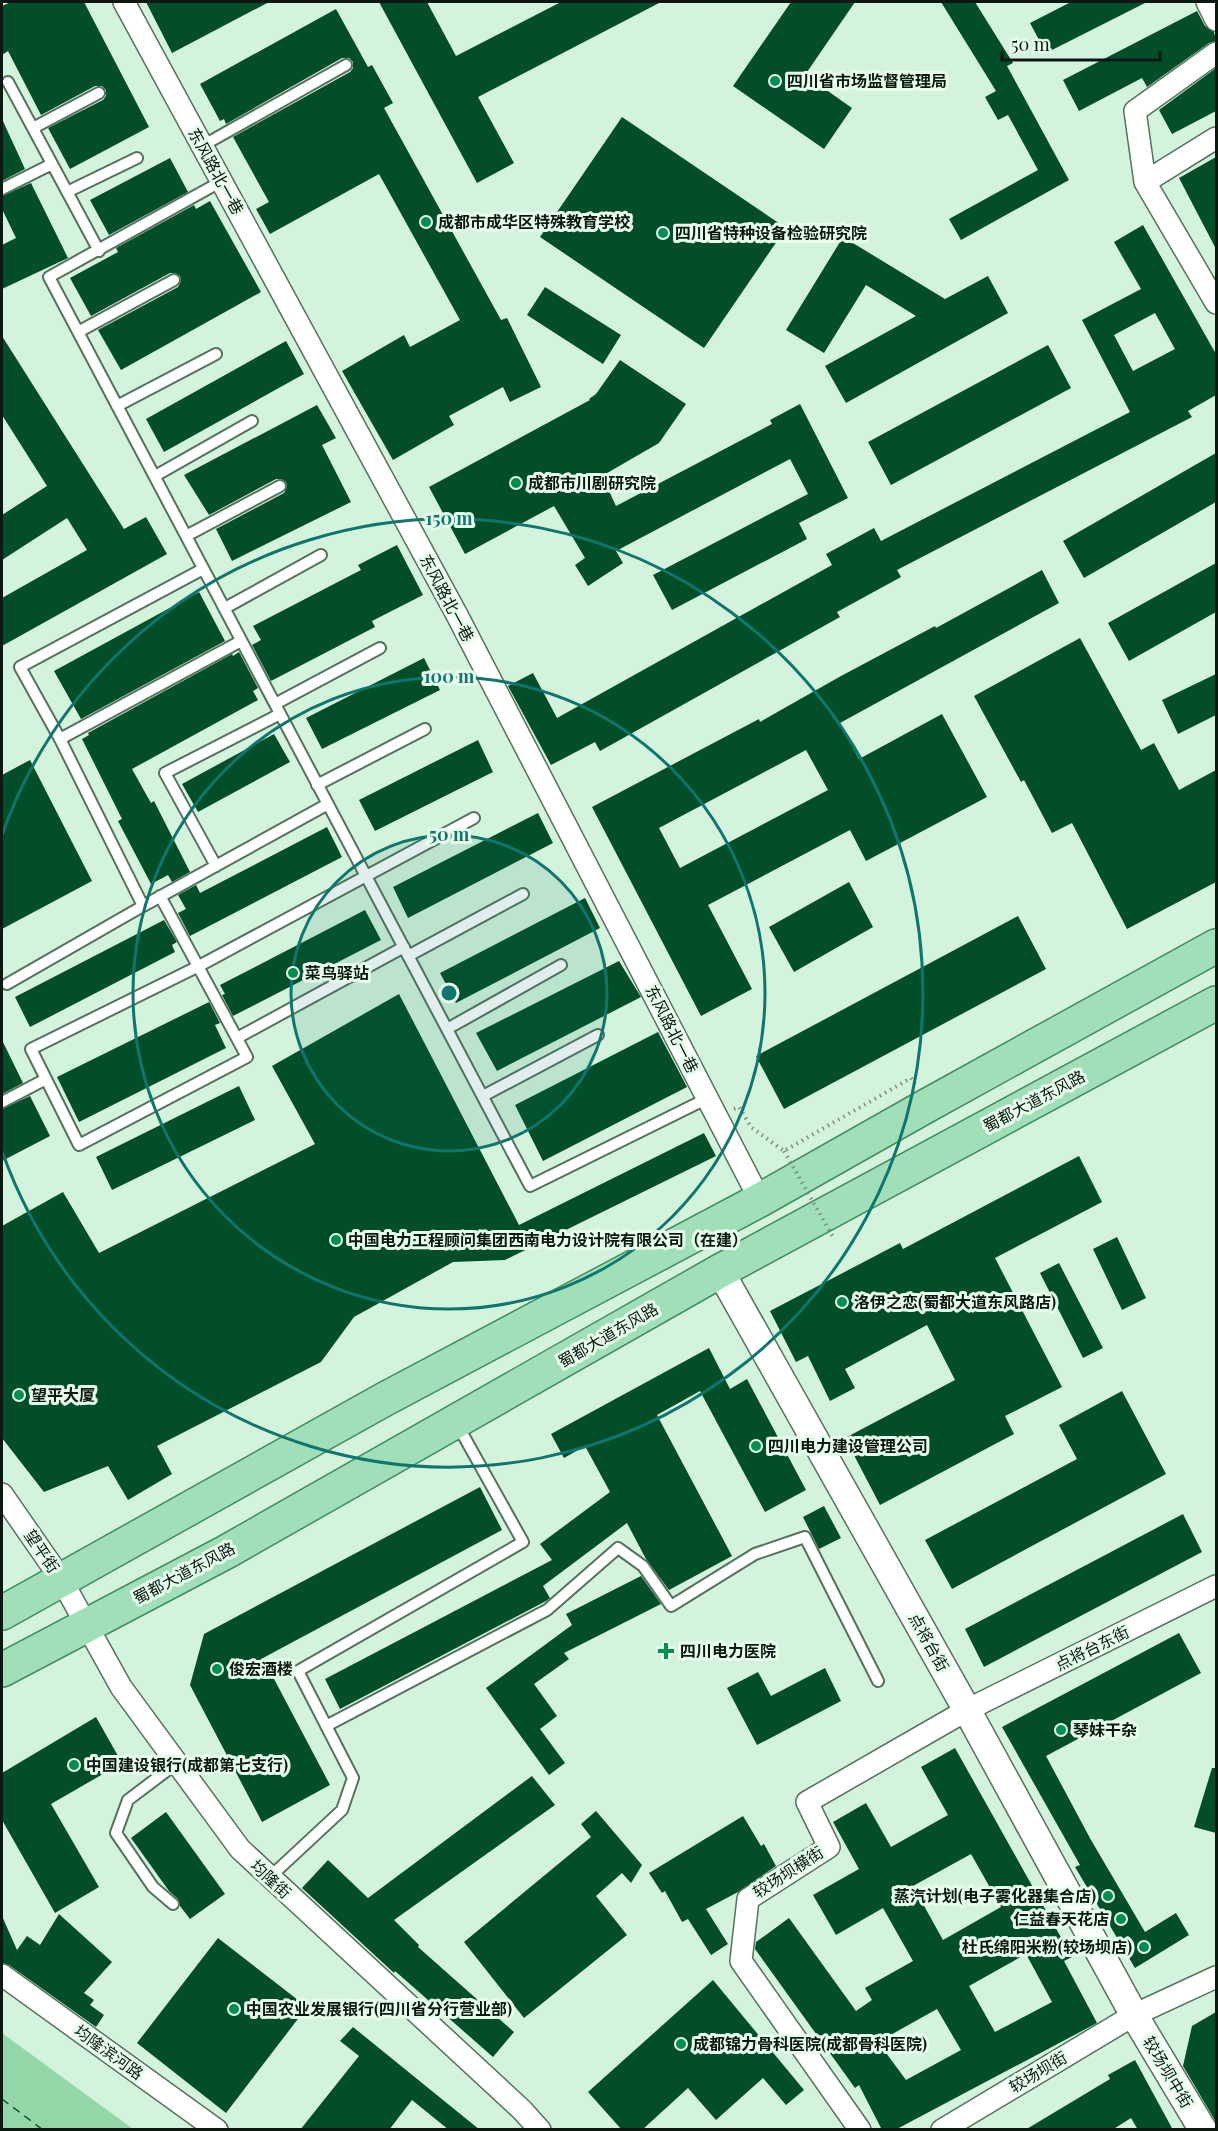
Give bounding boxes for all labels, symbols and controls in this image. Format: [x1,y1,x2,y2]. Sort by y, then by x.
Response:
scale bar [1002,24,1160,62]
text: 50 m [1011,32,1050,56]
place label: 四川省市场监督管理局 [787,70,947,91]
marker: 四川省市场监督管理局 [768,74,782,88]
street label: 东风路北一巷 [184,124,249,218]
place label: 成都市成华区特殊教育学校 [438,211,631,232]
marker: 成都市成华区特殊教育学校 [419,215,433,229]
place label: 四川省特种设备检验研究院 [675,222,867,243]
marker: 四川省特种设备检验研究院 [656,226,670,240]
place label: 成都市川剧研究院 [528,472,656,493]
marker: 成都市川剧研究院 [509,476,523,490]
text: 150 m [425,506,473,530]
street label: 东风路北一巷 [416,550,479,645]
text: 100 m [424,664,475,688]
text: 50 m [429,822,470,846]
place label: 菜鸟驿站 [305,962,369,983]
marker: 菜鸟驿站 [286,966,300,980]
street label: 东风路北一巷 [641,981,704,1076]
centre of rings [439,983,459,1003]
street label: 蜀都大道东风路 [979,1065,1088,1136]
place label: 中国电力工程顾问集团西南电力设计院有限公司（在建） [348,1229,748,1250]
marker: 中国电力工程顾问集团西南电力设计院有限公司（在建） [329,1233,343,1247]
place label: 洛伊之恋(蜀都大道东风路店) [854,1291,1056,1312]
marker: 洛伊之恋(蜀都大道东风路店) [835,1295,849,1309]
street label: 蜀都大道东风路 [554,1297,662,1372]
place label: 望平大厦 [31,1384,95,1405]
marker: 望平大厦 [12,1388,26,1402]
place label: 四川电力建设管理公司 [768,1435,928,1456]
marker: 四川电力建设管理公司 [749,1439,763,1453]
street label: 望平街 [20,1525,65,1576]
street label: 蜀都大道东风路 [129,1537,238,1608]
street label: 点将台街 [905,1609,954,1675]
street label: 点将台东街 [1051,1621,1132,1675]
place label: 四川电力医院 [680,1640,776,1661]
marker: 四川电力医院 [657,1642,675,1660]
place label: 俊宏酒楼 [229,1658,293,1679]
marker: 俊宏酒楼 [210,1662,224,1676]
place label: 琴妹干杂 [1073,1719,1137,1740]
marker: 琴妹干杂 [1054,1723,1068,1737]
place label: 中国建设银行(成都第七支行) [86,1754,288,1775]
marker: 中国建设银行(成都第七支行) [67,1758,81,1772]
street label: 较场坝横街 [748,1841,827,1902]
street label: 均隆街 [247,1855,296,1903]
place label: 蒸汽计划(电子雾化器集合店) [894,1885,1096,1906]
marker: 蒸汽计划(电子雾化器集合店) [1101,1889,1115,1903]
place label: 仁益春天花店 [1013,1908,1109,1929]
marker: 仁益春天花店 [1114,1912,1128,1926]
place label: 杜氏绵阳米粉(较场坝店) [962,1936,1132,1957]
marker: 杜氏绵阳米粉(较场坝店) [1137,1940,1151,1954]
place label: 中国农业发展银行(四川省分行营业部) [246,1998,512,2019]
marker: 中国农业发展银行(四川省分行营业部) [227,2002,241,2016]
street label: 均隆滨河路 [71,2020,148,2084]
street label: 较场坝中街 [1139,2032,1198,2111]
place label: 成都锦力骨科医院(成都骨科医院) [693,2033,927,2054]
marker: 成都锦力骨科医院(成都骨科医院) [674,2037,688,2051]
street label: 较场坝街 [1005,2046,1071,2097]

